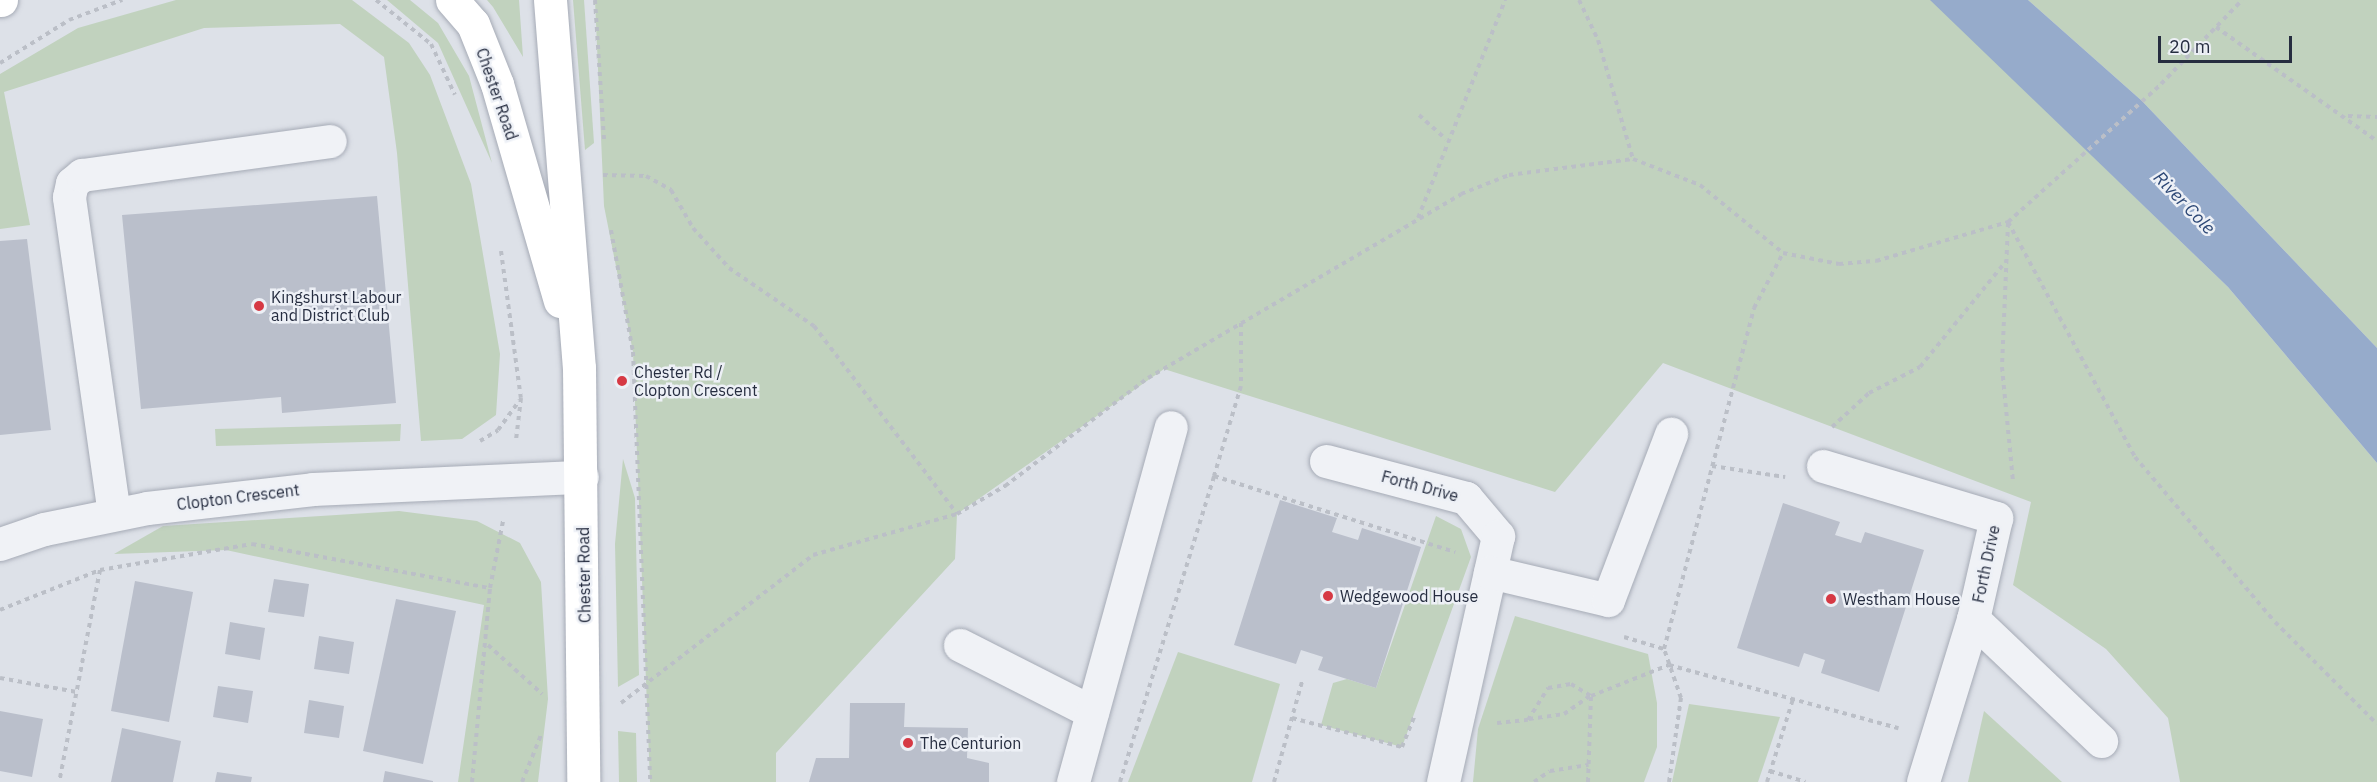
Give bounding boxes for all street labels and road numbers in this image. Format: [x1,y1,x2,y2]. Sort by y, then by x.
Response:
street label: Chester Road [472,45,522,143]
street label: Forth Drive [1379,466,1461,506]
street label: Clopton Crescent [176,480,300,514]
street label: Forth Drive [1968,523,2004,605]
street label: Chester Road [574,527,594,623]

